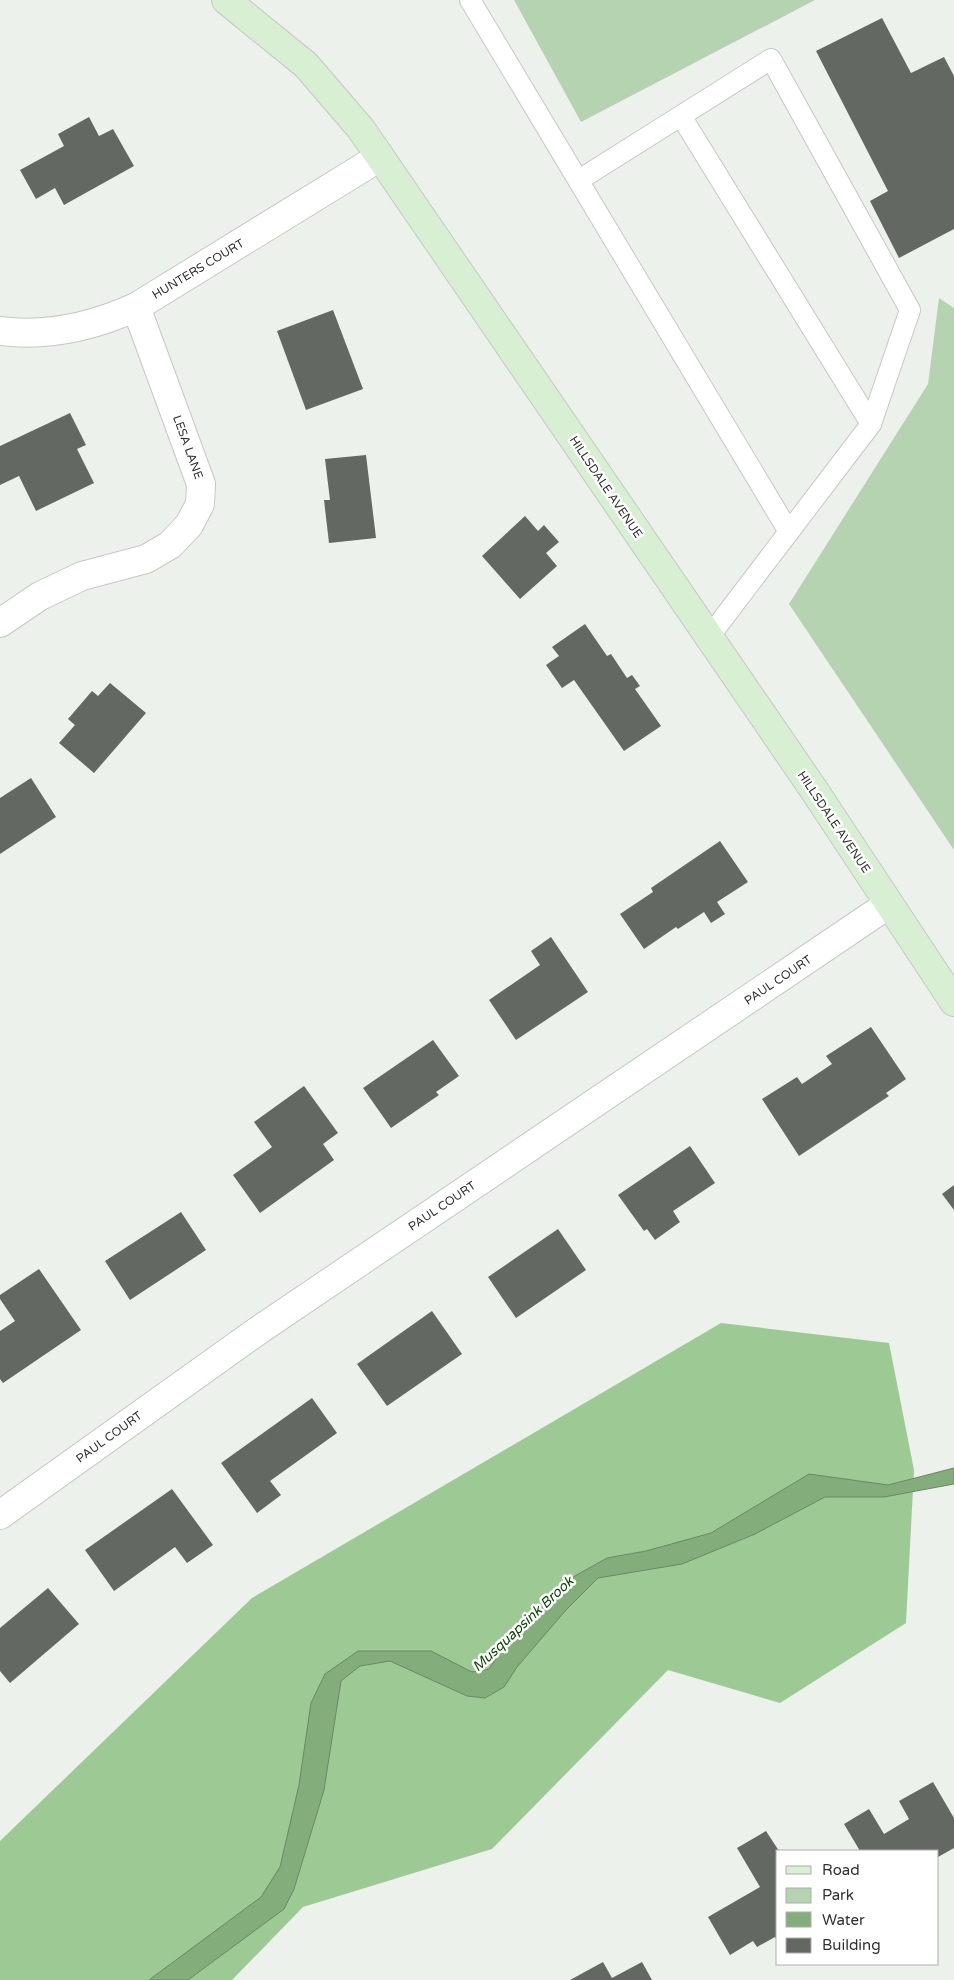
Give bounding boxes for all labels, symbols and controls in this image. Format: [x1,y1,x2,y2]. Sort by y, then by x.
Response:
street label: HUNTERS COURT [150,236,247,302]
street label: LESA LANE [170,413,206,481]
street label: HILLSDALE AVENUE [567,433,646,541]
street label: HILLSDALE AVENUE [795,768,874,876]
street label: PAUL COURT [742,952,815,1008]
street label: PAUL COURT [406,1178,479,1234]
street label: PAUL COURT [73,1408,145,1466]
water label: Musquapsink Brook [469,1572,578,1675]
legend [776,1850,939,1965]
text: Road [822,1861,860,1879]
text: Park [822,1886,854,1904]
text: Water [822,1911,865,1929]
text: Building [822,1936,881,1954]

